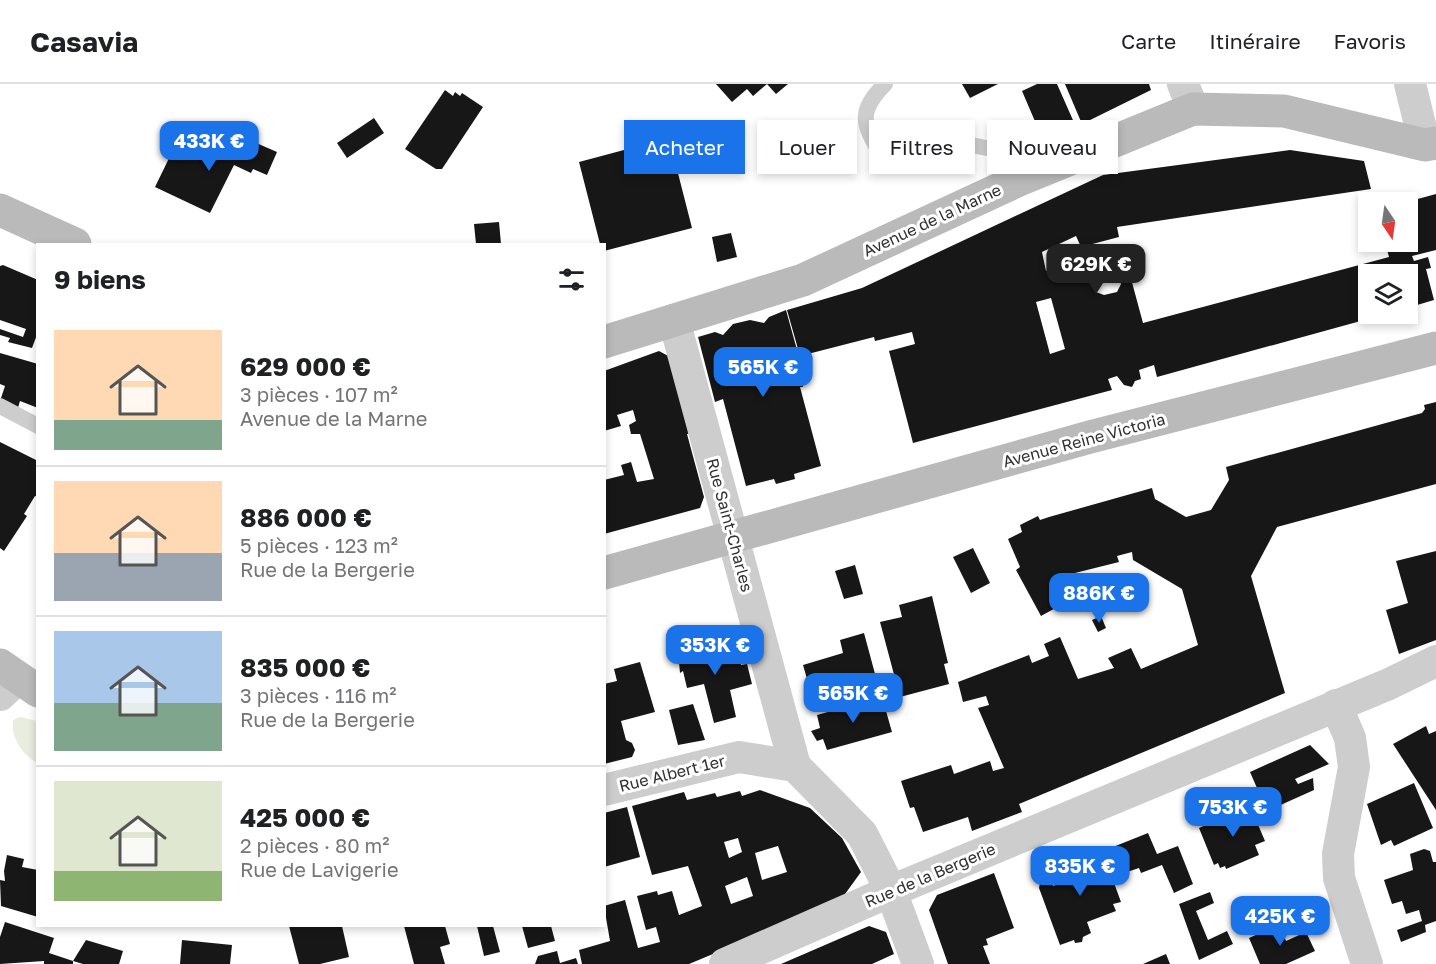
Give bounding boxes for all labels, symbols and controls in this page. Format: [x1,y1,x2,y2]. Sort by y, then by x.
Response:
text: Casavia [30,25,138,58]
text: Carte [1121,28,1176,54]
text: Itinéraire [1209,28,1301,54]
text: Favoris [1334,28,1406,54]
chip: Acheter [624,120,745,174]
chip: Louer [757,120,857,174]
chip: Filtres [869,120,975,174]
chip: Nouveau [987,120,1118,174]
pin: 433K € [160,121,258,172]
text: 433K € [174,128,244,152]
street label: Avenue de la Marne [860,179,1004,261]
north arrow [1358,192,1418,252]
map controls [1358,192,1418,324]
pin: 629K € [1047,244,1145,295]
text: 629K € [1060,251,1132,275]
icon: filters [555,263,588,296]
text: 9 biens [54,264,146,295]
button: layers [1358,264,1418,324]
pin: 565K € [714,347,812,398]
text: 629 000 € [240,351,371,382]
icon: home [102,354,174,426]
text: 565K € [728,354,798,378]
text: 3 pièces · 107 m² [240,382,398,406]
text: Avenue de la Marne [240,406,427,430]
street label: Avenue Reine Victoria [1001,409,1167,471]
street label: Rue Saint-Charles [703,456,757,594]
text: 886 000 € [240,502,372,533]
icon: home [102,505,174,577]
text: 5 pièces · 123 m² [240,533,398,557]
text: Rue de la Bergerie [240,557,415,581]
pin: 886K € [1050,573,1148,624]
text: 886K € [1063,580,1135,604]
pin: 353K € [666,625,764,676]
text: 353K € [680,632,750,656]
text: 835 000 € [240,652,370,683]
icon: home [102,655,174,727]
pin: 565K € [804,673,902,724]
text: 565K € [818,680,888,704]
text: 3 pièces · 116 m² [240,683,396,707]
text: Rue de la Bergerie [240,707,415,731]
street label: Rue Albert 1er [617,750,727,796]
pin: 753K € [1184,787,1282,838]
text: 753K € [1199,794,1267,818]
text: 425 000 € [240,802,370,833]
icon: home [102,805,174,877]
text: 2 pièces · 80 m² [240,833,389,857]
street label: Rue de la Bergerie [862,838,998,912]
pin: 835K € [1031,846,1129,897]
text: 835K € [1045,853,1115,877]
text: Rue de Lavigerie [240,857,399,881]
pin: 425K € [1231,896,1329,947]
text: 425K € [1245,903,1315,927]

